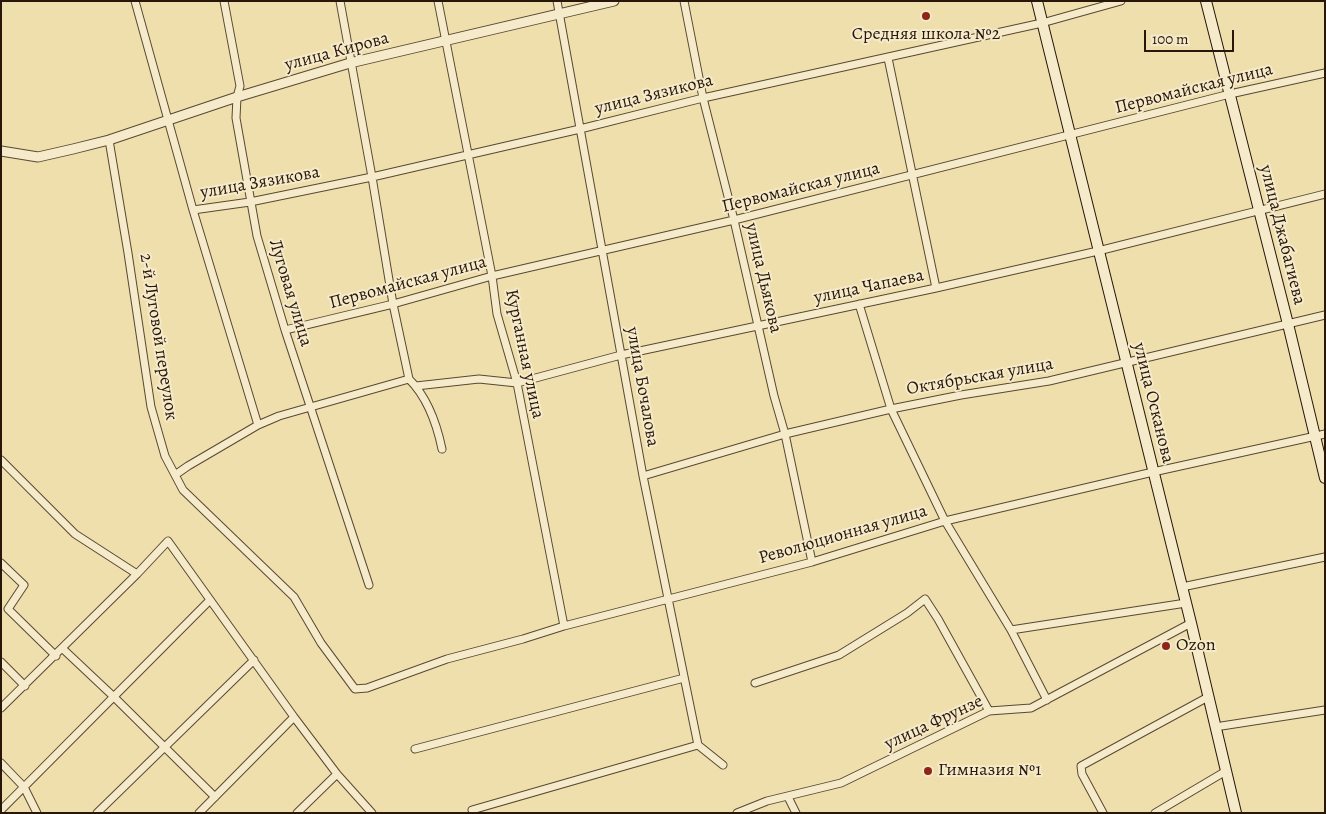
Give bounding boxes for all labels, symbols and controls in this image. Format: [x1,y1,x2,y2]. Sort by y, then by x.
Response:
marker: Средняя школа №2 [920,10,932,22]
scale bar [1146,20,1236,52]
place label: Средняя школа №2 [852,24,1000,46]
street label: улица Кирова [283,28,391,76]
text: 100 m [1152,29,1189,49]
street label: Первомайская улица [1113,59,1275,119]
street label: улица Зязикова [593,70,715,120]
street label: Первомайская улица [720,158,882,218]
street label: улица Зязикова [199,162,321,204]
street label: улица Джабагиева [1254,163,1310,307]
street label: улица Дьякова [740,221,786,335]
street label: Луговая улица [263,237,317,349]
street label: 2-й Луговой переулок [134,252,182,422]
street label: Первомайская улица [327,252,489,314]
street label: улица Чапаева [812,265,926,309]
street label: Курганная улица [500,287,548,421]
street label: улица Бочалова [621,325,663,449]
street label: улица Осканова [1128,340,1178,466]
street label: Октябрьская улица [905,353,1055,401]
street label: Революционная улица [756,501,930,569]
place label: Ozon [1176,635,1216,657]
marker: Ozon [1160,640,1172,652]
street label: улица Фрунзе [881,691,987,755]
place label: Гимназия №1 [938,760,1041,782]
marker: Гимназия №1 [922,765,934,777]

